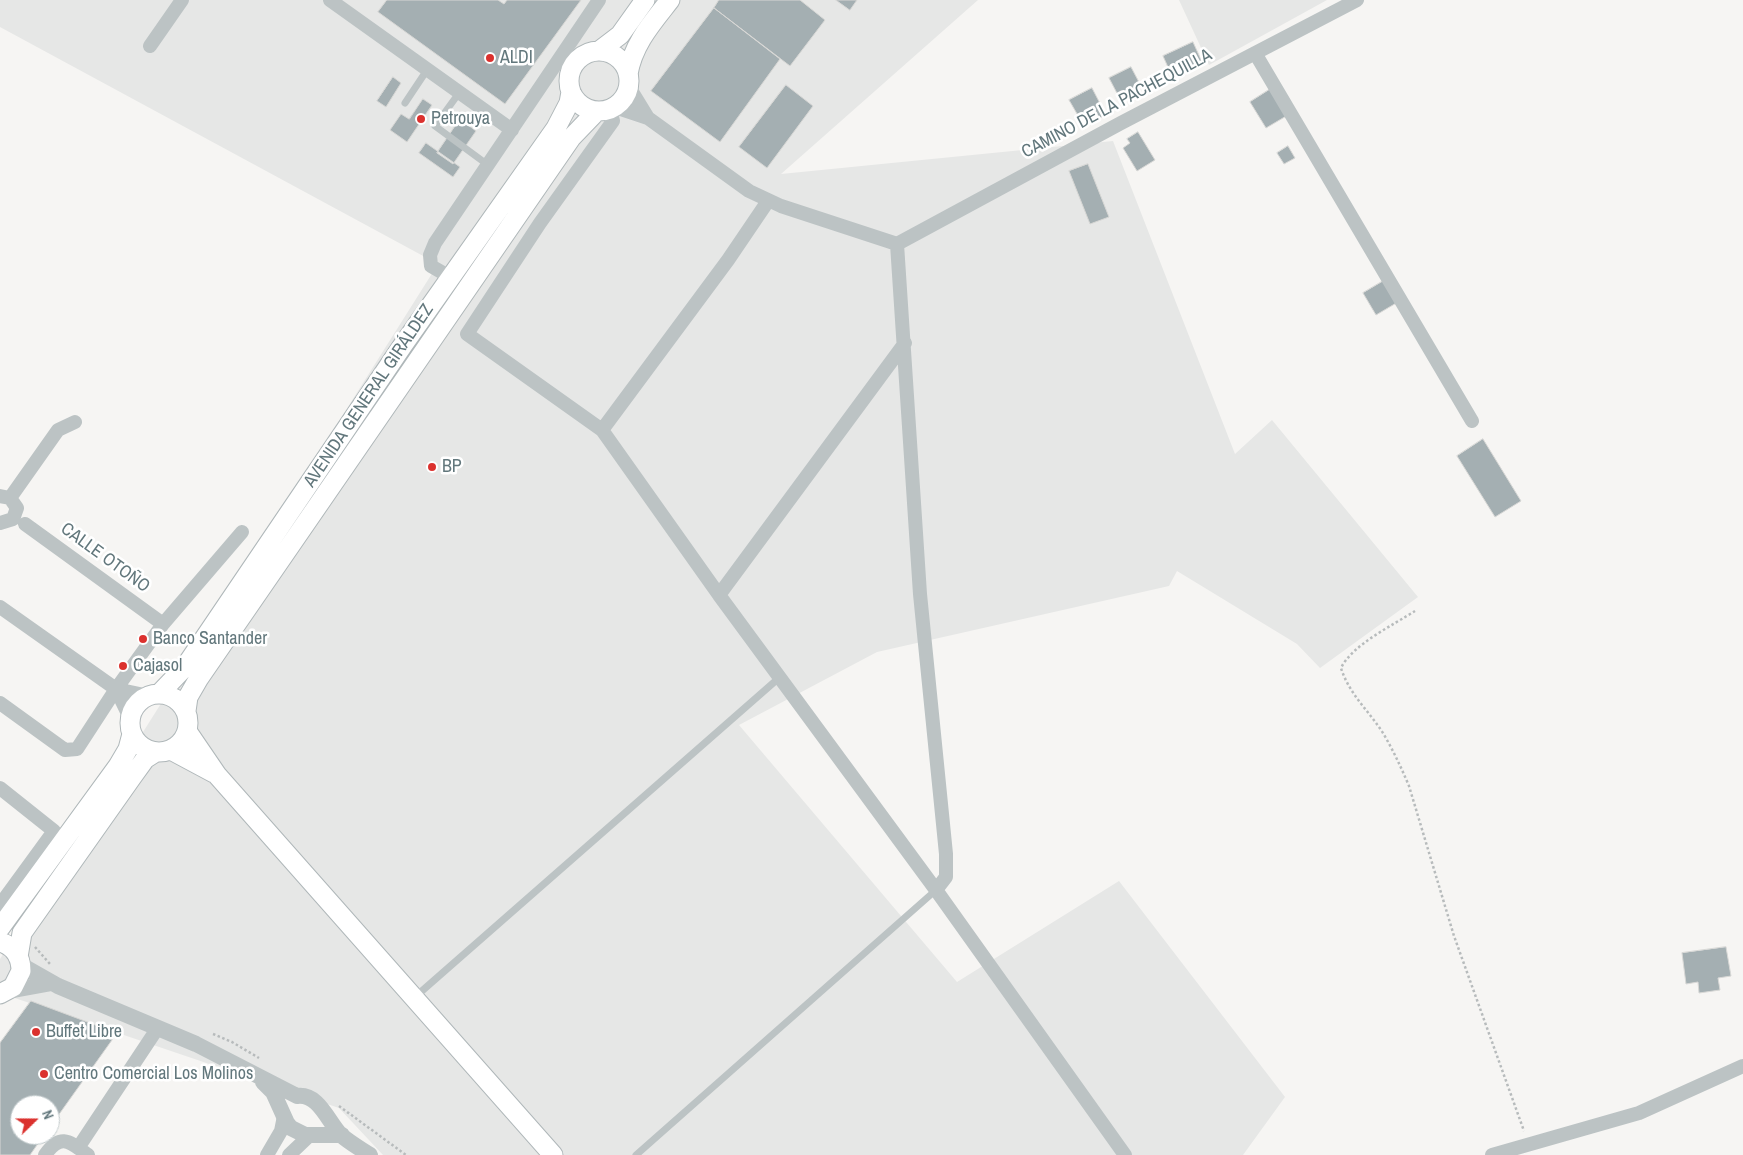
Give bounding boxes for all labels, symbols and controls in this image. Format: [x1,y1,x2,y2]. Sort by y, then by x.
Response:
street label: CAMINO DE LA PACHEQUILLA [1018,45,1216,163]
place label: ALDI [500,47,533,69]
marker: ALDI [484,52,496,64]
place label: Petrouya [431,108,490,130]
marker: Petrouya [415,113,427,125]
street label: AVENIDA GENERAL GIRÁLDEZ [300,300,438,492]
place label: BP [442,456,462,478]
marker: BP [426,461,438,473]
street label: CALLE OTOÑO [56,518,154,598]
place label: Banco Santander [153,628,267,650]
marker: Banco Santander [137,633,149,645]
place label: Cajasol [133,655,182,677]
marker: Cajasol [117,660,129,672]
place label: Buffet Libre [46,1021,122,1043]
marker: Buffet Libre [30,1026,42,1038]
place label: Centro Comercial Los Molinos [54,1063,253,1085]
marker: Centro Comercial Los Molinos [38,1068,50,1080]
north arrow [10,1095,60,1145]
text: N [38,1108,58,1122]

